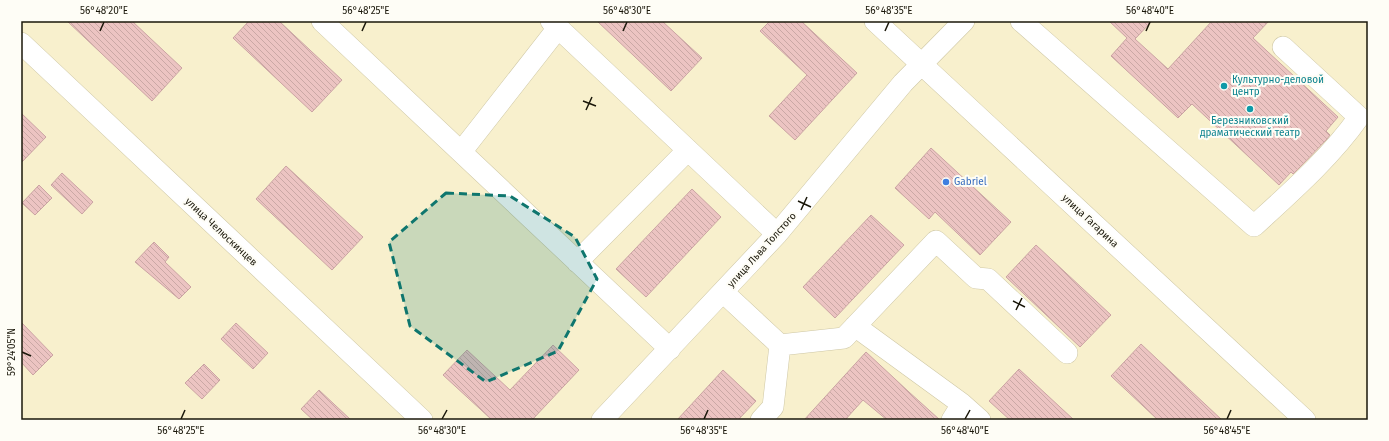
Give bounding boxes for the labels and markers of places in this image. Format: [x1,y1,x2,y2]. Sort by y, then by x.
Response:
place label: Культурно-деловой центр [1232,74,1324,98]
marker: Культурно-деловой центр [1219,81,1229,91]
marker: Березниковский драматический театр [1245,104,1255,114]
place label: Березниковский драматический театр [1200,115,1300,139]
place label: Gabriel [954,176,987,188]
marker: Gabriel [941,177,951,187]

